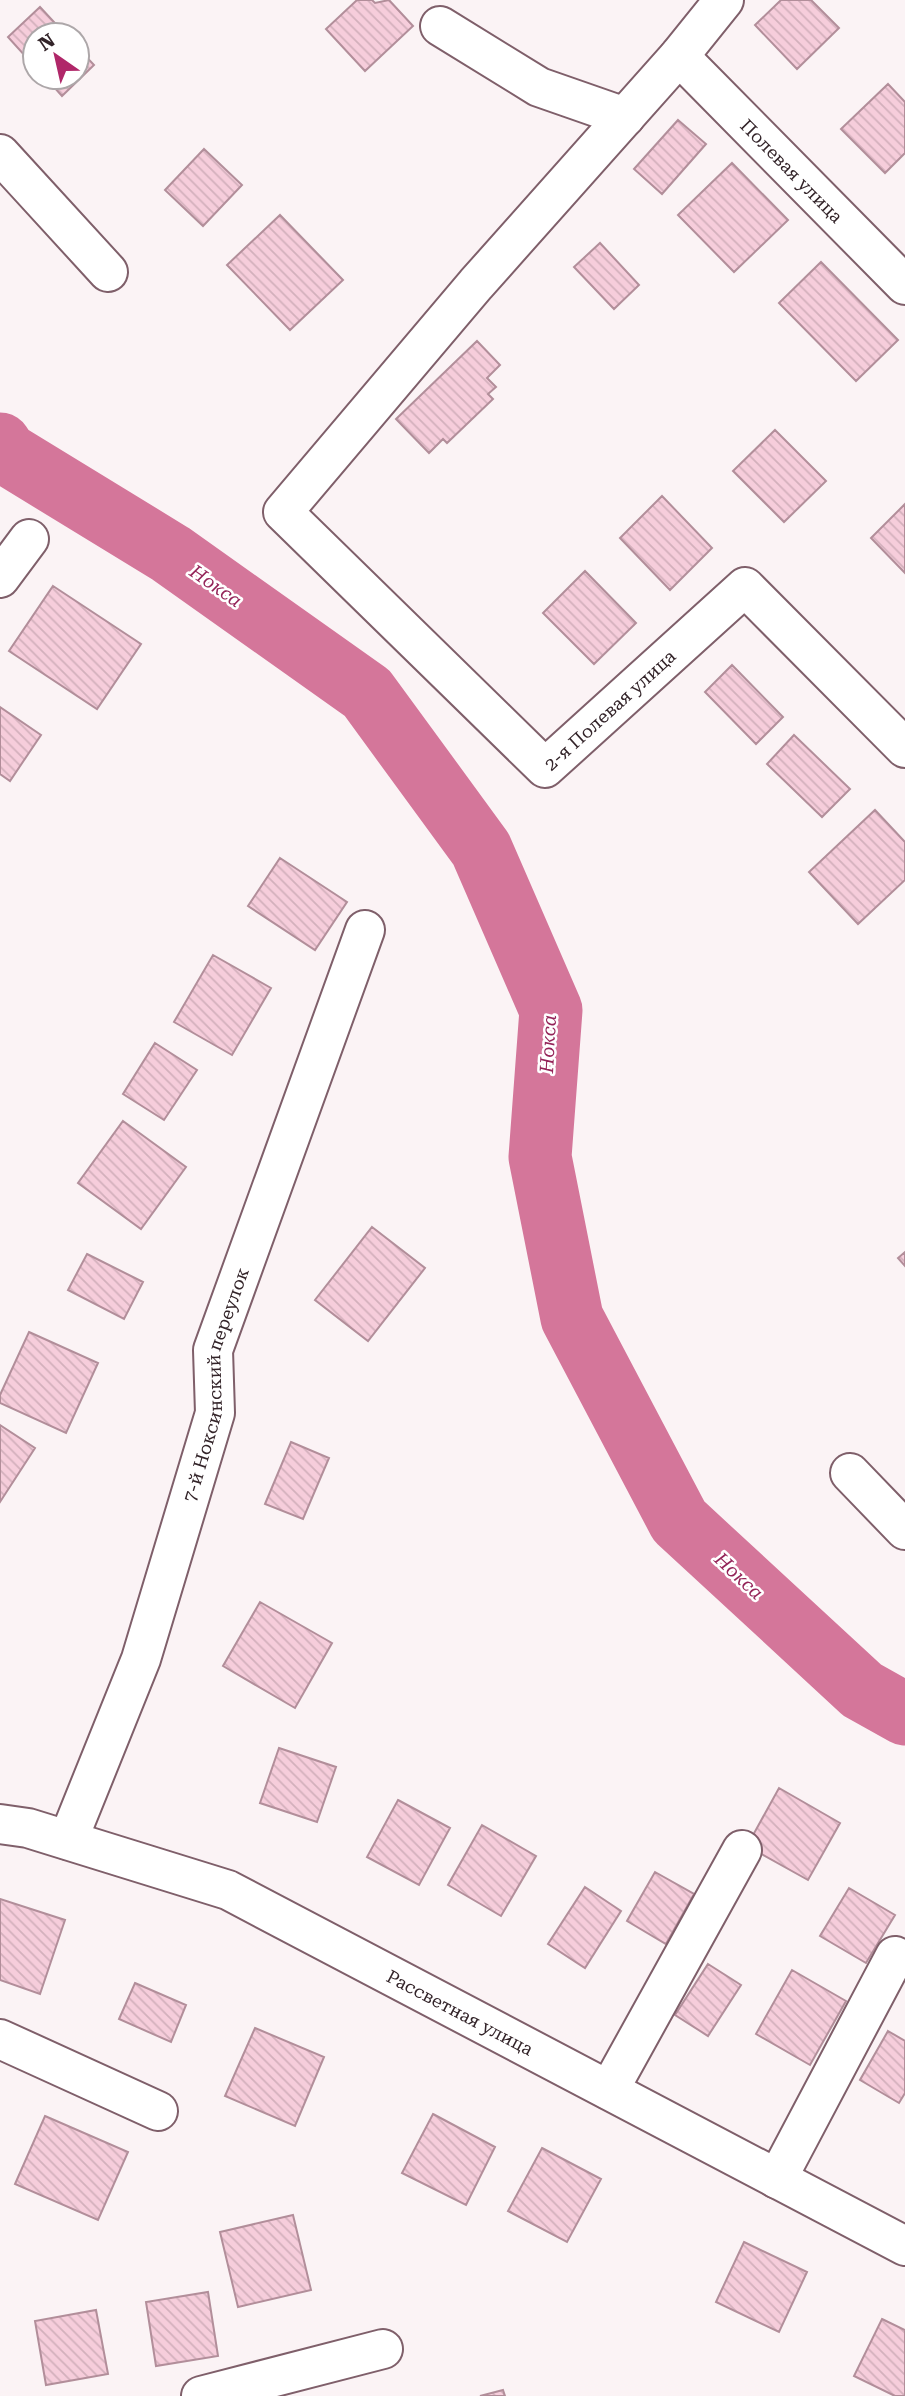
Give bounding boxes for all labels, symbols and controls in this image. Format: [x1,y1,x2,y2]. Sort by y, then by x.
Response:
north arrow [21,21,91,91]
text: N [34,28,60,56]
street label: Полевая улица [737,115,848,227]
water label: Нокса [185,559,247,612]
street label: 2-я Полевая улица [539,645,679,774]
water label: Нокса [535,1014,561,1075]
street label: 7-й Ноксинский переулок [178,1265,253,1504]
water label: Нокса [709,1547,768,1604]
street label: Рассветная улица [383,1965,537,2059]

